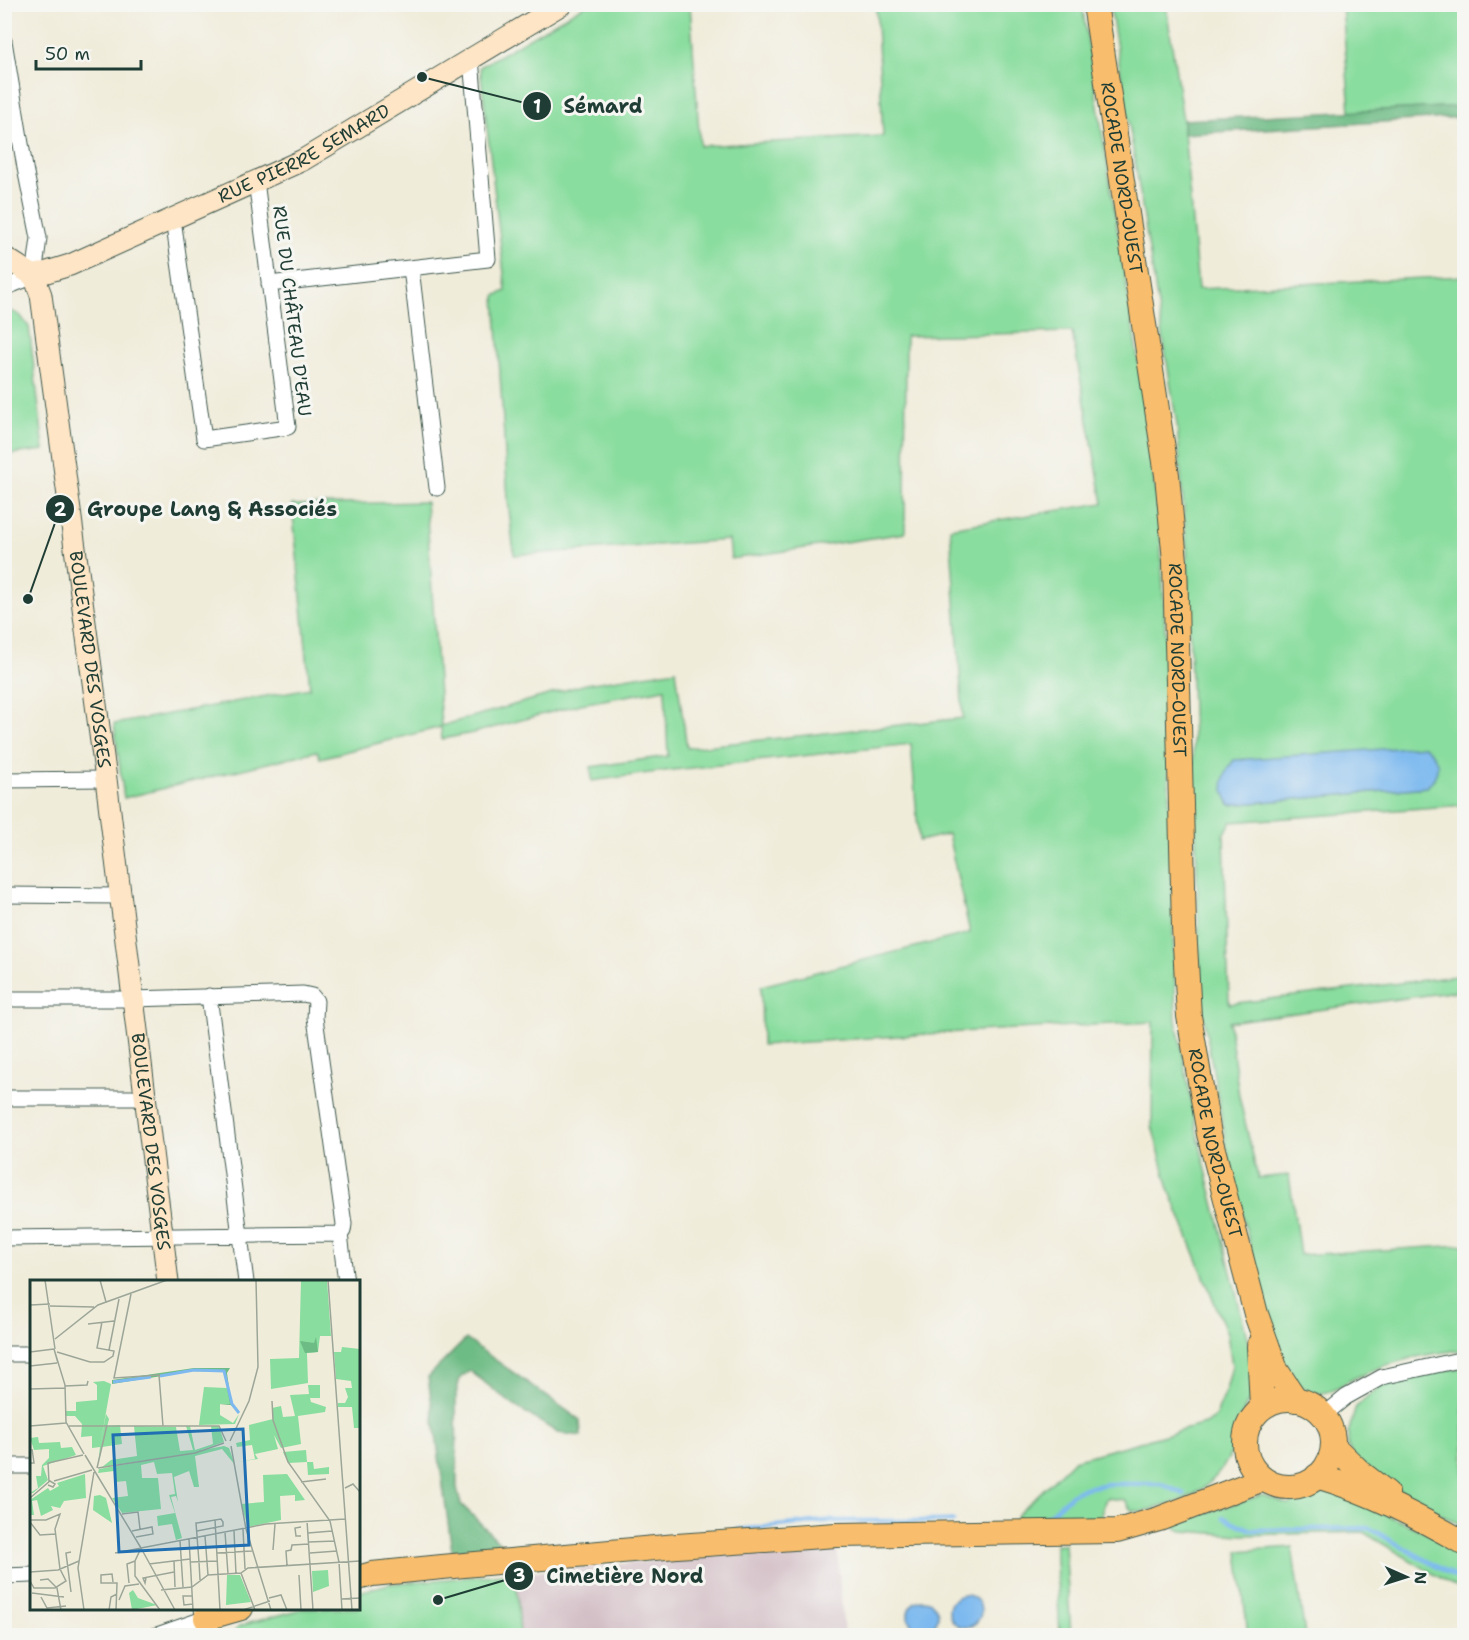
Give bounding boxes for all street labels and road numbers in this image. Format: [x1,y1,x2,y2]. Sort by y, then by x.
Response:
street label: ROCADE NORD-OUEST [1095,80,1148,276]
street label: RUE PIERRE SEMARD [214,98,395,209]
street label: RUE DU CHÂTEAU D'EAU [267,204,317,418]
street label: BOULEVARD DES VOSGES [63,549,116,769]
street label: ROCADE NORD-OUEST [1163,563,1192,757]
street label: BOULEVARD DES VOSGES [125,1032,176,1252]
street label: ROCADE NORD-OUEST [1183,1046,1248,1241]

